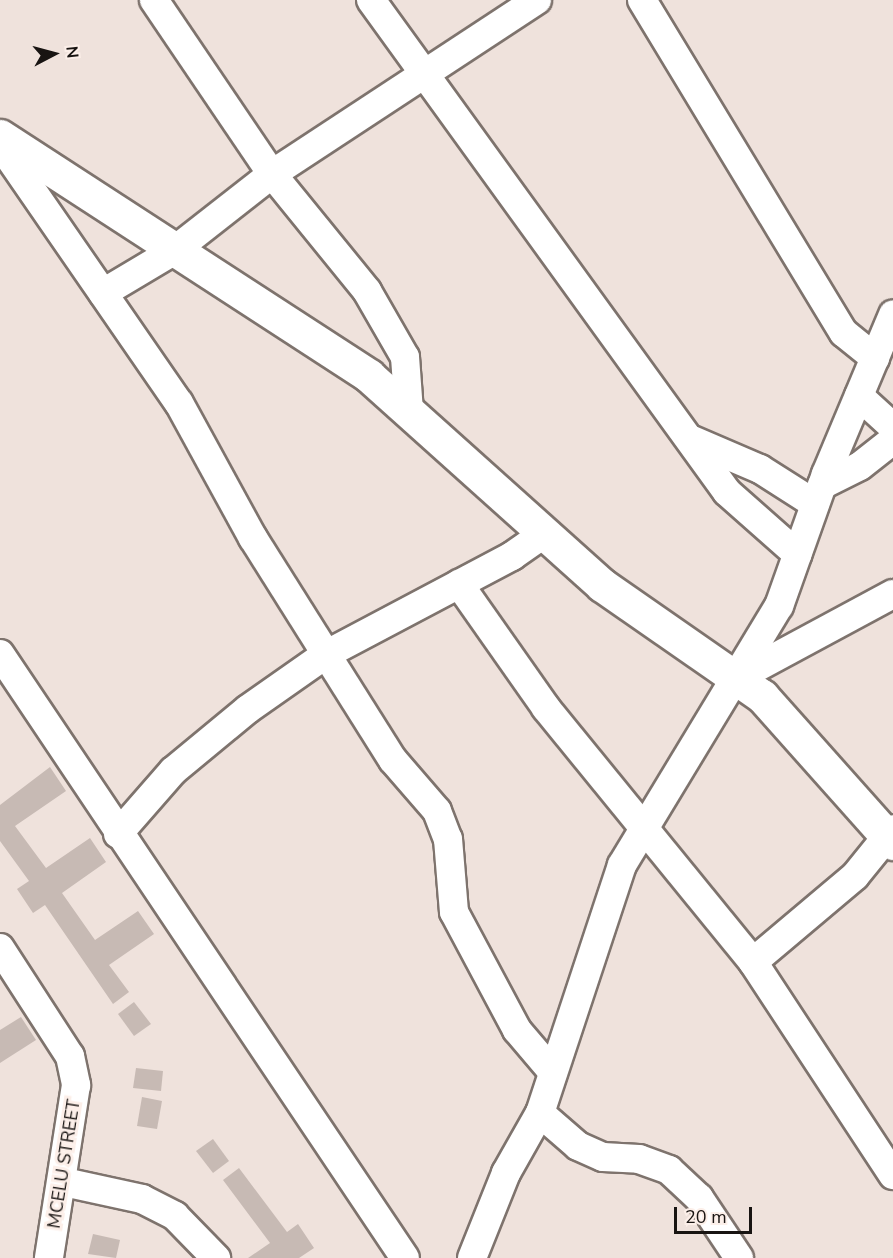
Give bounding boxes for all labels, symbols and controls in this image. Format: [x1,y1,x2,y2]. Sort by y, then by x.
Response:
north arrow [24,24,84,84]
text: N [60,45,83,59]
street label: MCELU STREET [43,1098,85,1230]
scale bar [677,1195,755,1233]
text: 20 m [685,1205,727,1229]

